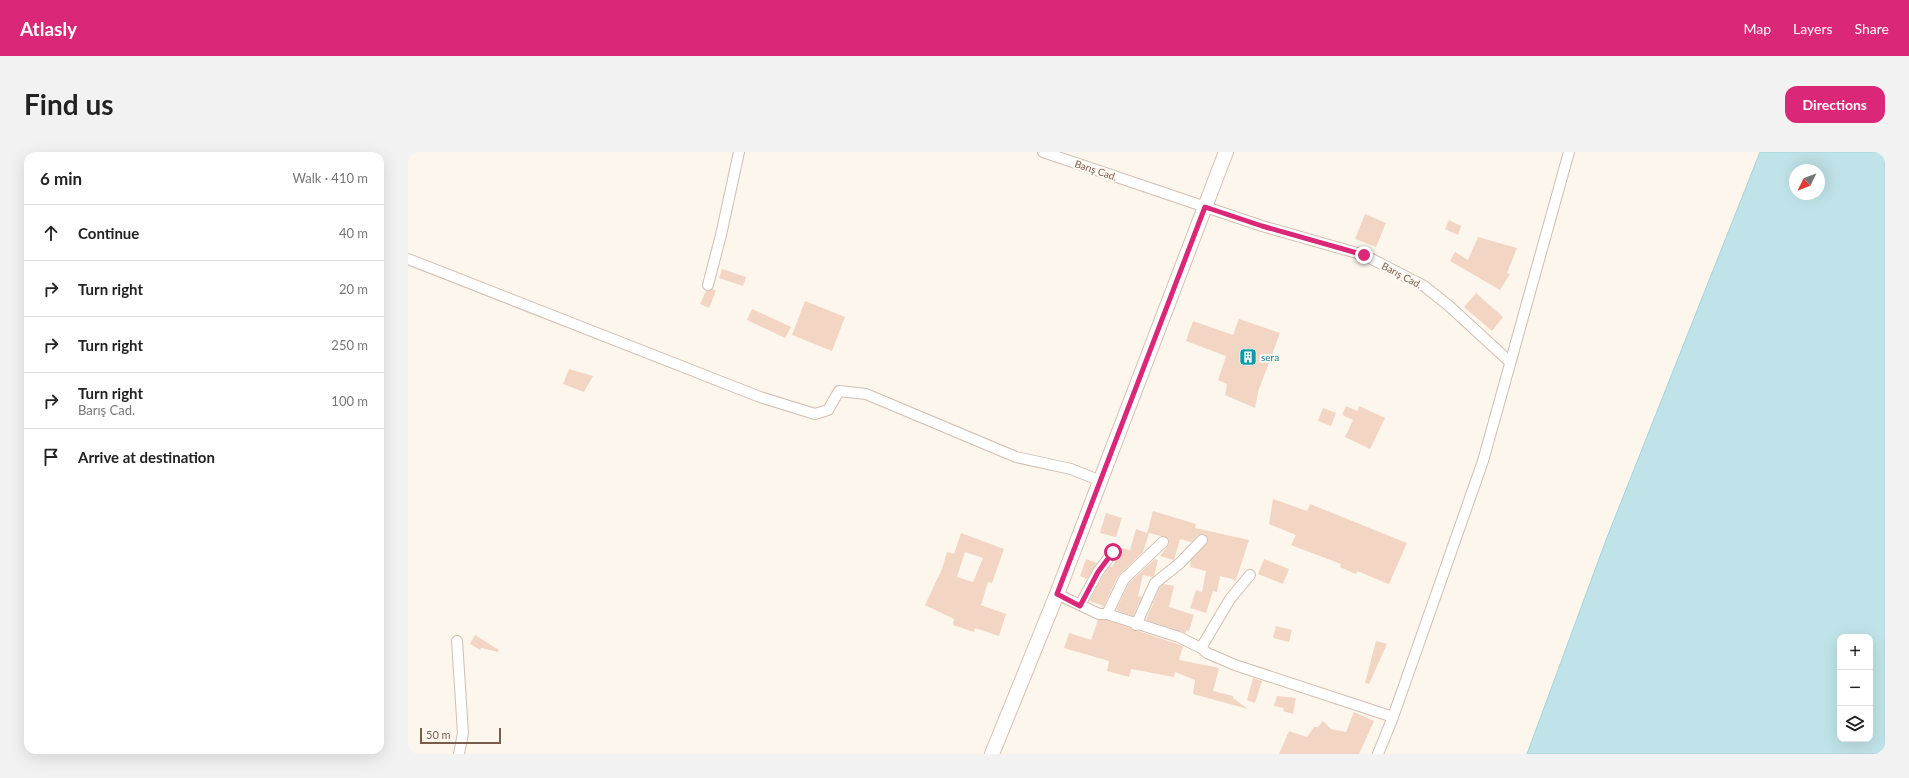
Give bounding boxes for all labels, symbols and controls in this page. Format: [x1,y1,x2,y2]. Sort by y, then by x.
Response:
text: Atlasly [20,17,77,40]
text: Map [1743,20,1771,37]
text: Layers [1793,20,1833,37]
text: Share [1855,20,1889,37]
button: Directions [1785,86,1885,123]
text: Find us [24,87,114,121]
street label: Barış Cad. [1073,157,1119,183]
north arrow [1789,164,1825,200]
text: 6 min [40,168,82,189]
text: Walk · 410 m [292,170,368,186]
icon: ahead [40,222,62,244]
text: Continue [78,224,139,242]
text: 40 m [339,225,368,241]
route end [1355,246,1373,264]
street label: Barış Cad. [1380,259,1424,291]
icon: right [40,278,62,300]
text: Turn right [78,280,143,298]
text: 20 m [339,281,368,297]
icon: right [40,334,62,356]
text: Turn right [78,336,143,354]
text: 250 m [331,337,368,353]
building icon: sera [1238,347,1258,367]
place label: sera [1261,351,1279,363]
text: Turn right [78,384,143,402]
icon: right [40,390,62,412]
text: 100 m [331,393,368,409]
text: Barış Cad. [78,402,135,418]
icon: arrive [40,446,62,468]
text: Arrive at destination [78,448,215,466]
route start [1104,543,1122,561]
map controls [1837,634,1873,742]
button: + [1837,634,1873,670]
button: − [1837,670,1873,706]
button: layers [1837,706,1873,742]
scale bar [420,726,501,745]
text: 50 m [426,728,451,741]

